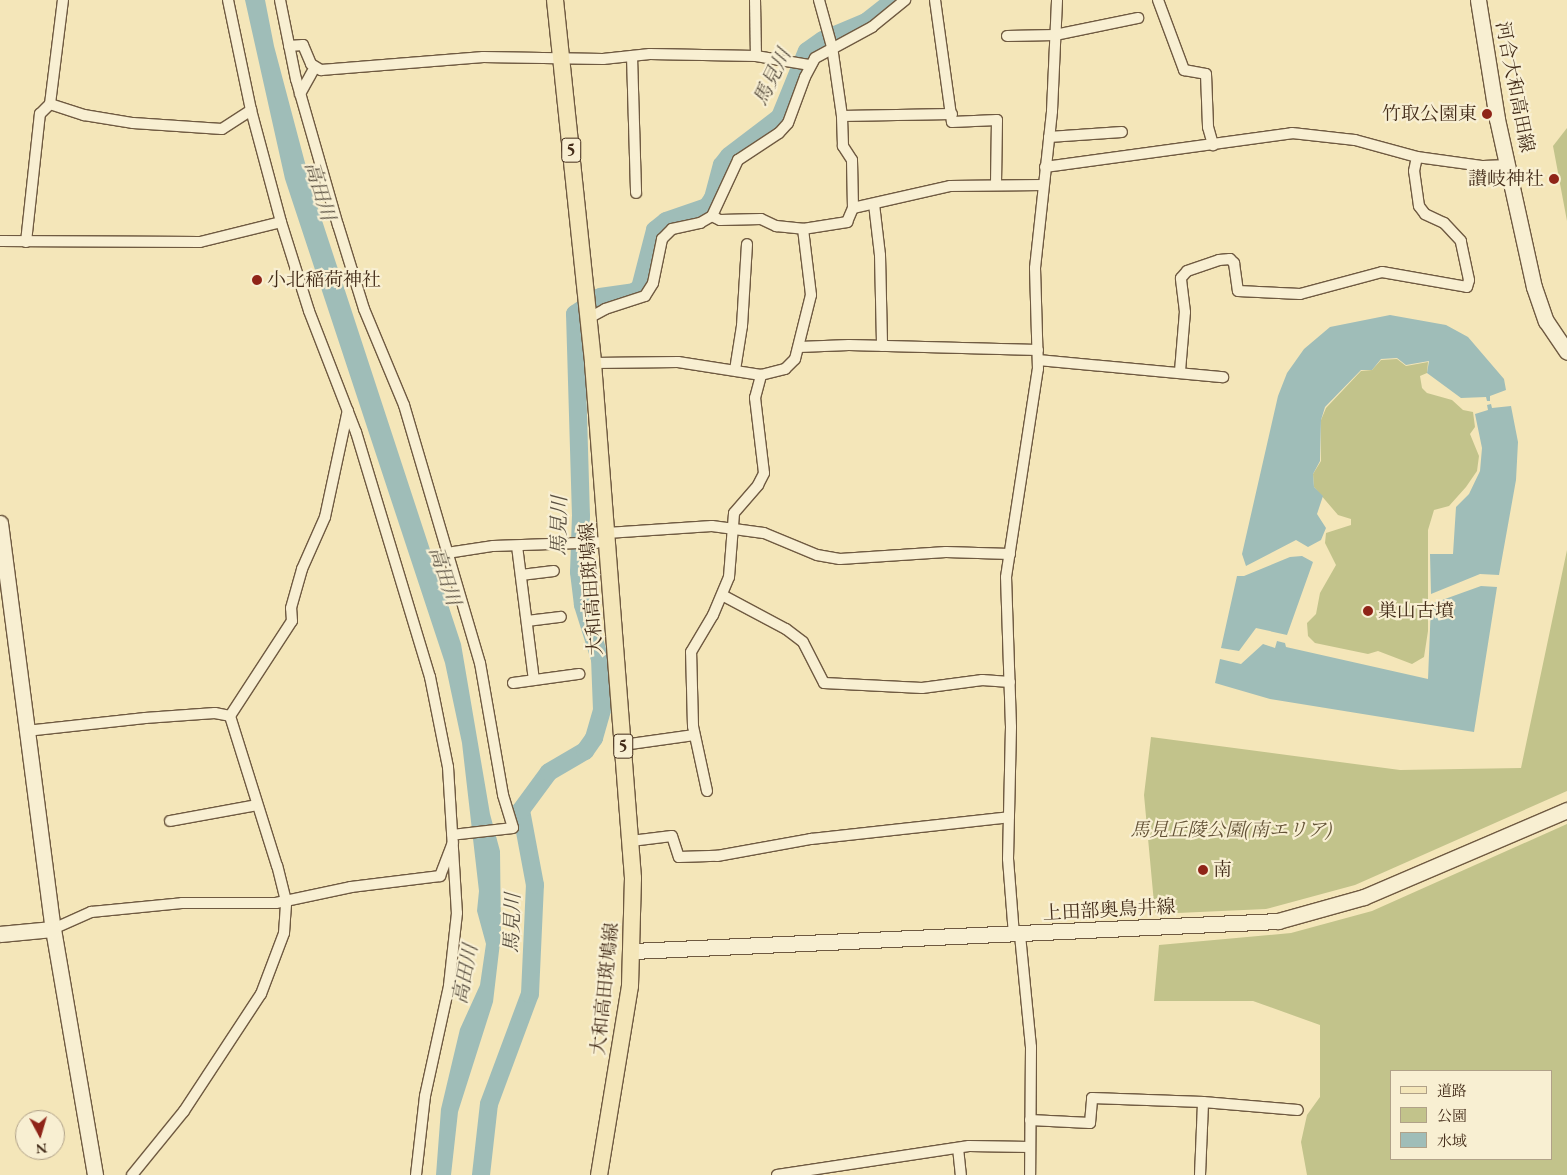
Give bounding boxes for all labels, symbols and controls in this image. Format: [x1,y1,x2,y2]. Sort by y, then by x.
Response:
street label: 河合大和高田線 [1491,20,1539,154]
water label: 馬見川 [748,45,796,109]
place label: 竹取公園東 [1382,103,1477,125]
marker: 竹取公園東 [1481,108,1493,120]
road number: 5 [561,134,581,166]
water label: 高田川 [300,159,340,223]
place label: 讃岐神社 [1468,168,1544,190]
marker: 讃岐神社 [1548,173,1560,185]
place label: 小北稲荷神社 [267,269,381,291]
marker: 小北稲荷神社 [251,274,263,286]
water label: 馬見川 [546,496,572,556]
street label: 大和高田斑鳩線 [575,522,607,656]
water label: 高田川 [424,544,466,608]
place label: 巣山古墳 [1378,600,1454,622]
marker: 巣山古墳 [1362,605,1374,617]
road number: 5 [613,730,633,761]
park label: 馬見丘陵公園(南エリア) [1130,819,1332,841]
place label: 南 [1213,859,1232,881]
marker: 南 [1197,864,1209,876]
water label: 馬見川 [499,893,525,953]
street label: 上田部奥鳥井線 [1042,895,1176,925]
street label: 大和高田斑鳩線 [587,922,623,1056]
water label: 高田川 [447,942,483,1006]
legend [1390,1070,1552,1160]
text: 道路 [1437,1081,1467,1100]
text: 公園 [1437,1106,1467,1125]
north arrow [15,1110,65,1160]
text: 水域 [1437,1131,1467,1150]
text: N [35,1139,48,1158]

